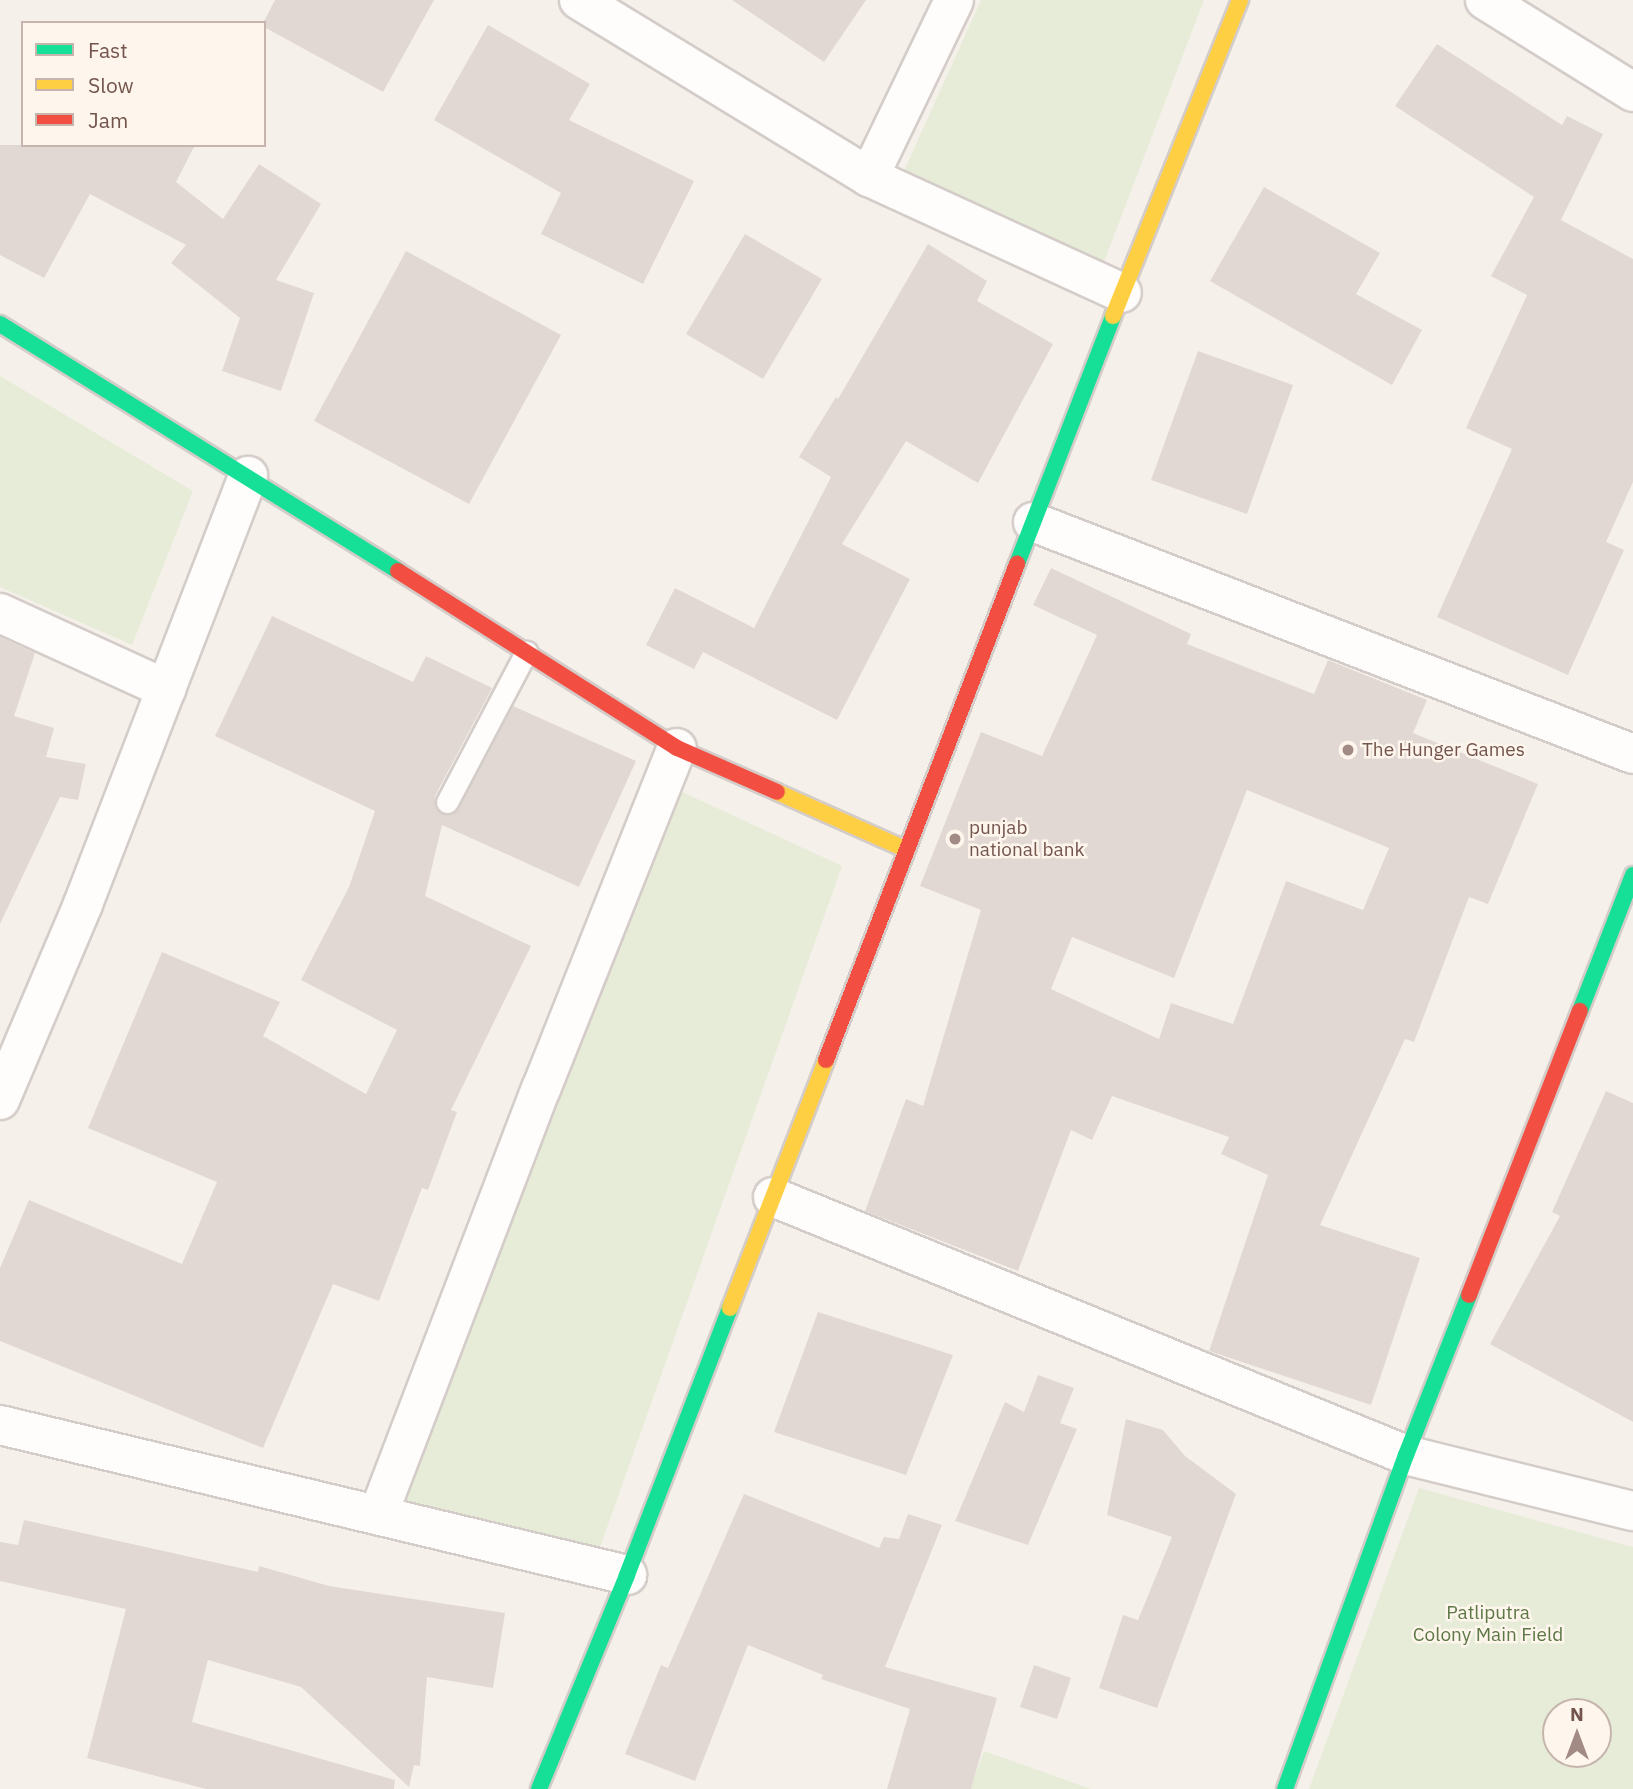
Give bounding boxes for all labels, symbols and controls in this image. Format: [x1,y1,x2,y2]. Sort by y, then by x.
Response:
legend [21,21,266,147]
text: Fast [88,36,128,64]
text: Slow [88,71,134,99]
text: Jam [88,106,128,134]
place label: The Hunger Games [1362,739,1525,761]
marker: The Hunger Games [1340,742,1356,758]
place label: punjab national bank [969,817,1085,861]
marker: punjab national bank [947,831,963,847]
park label: Patliputra Colony Main Field [1413,1602,1563,1646]
north arrow [1542,1698,1612,1768]
text: N [1570,1702,1584,1726]

